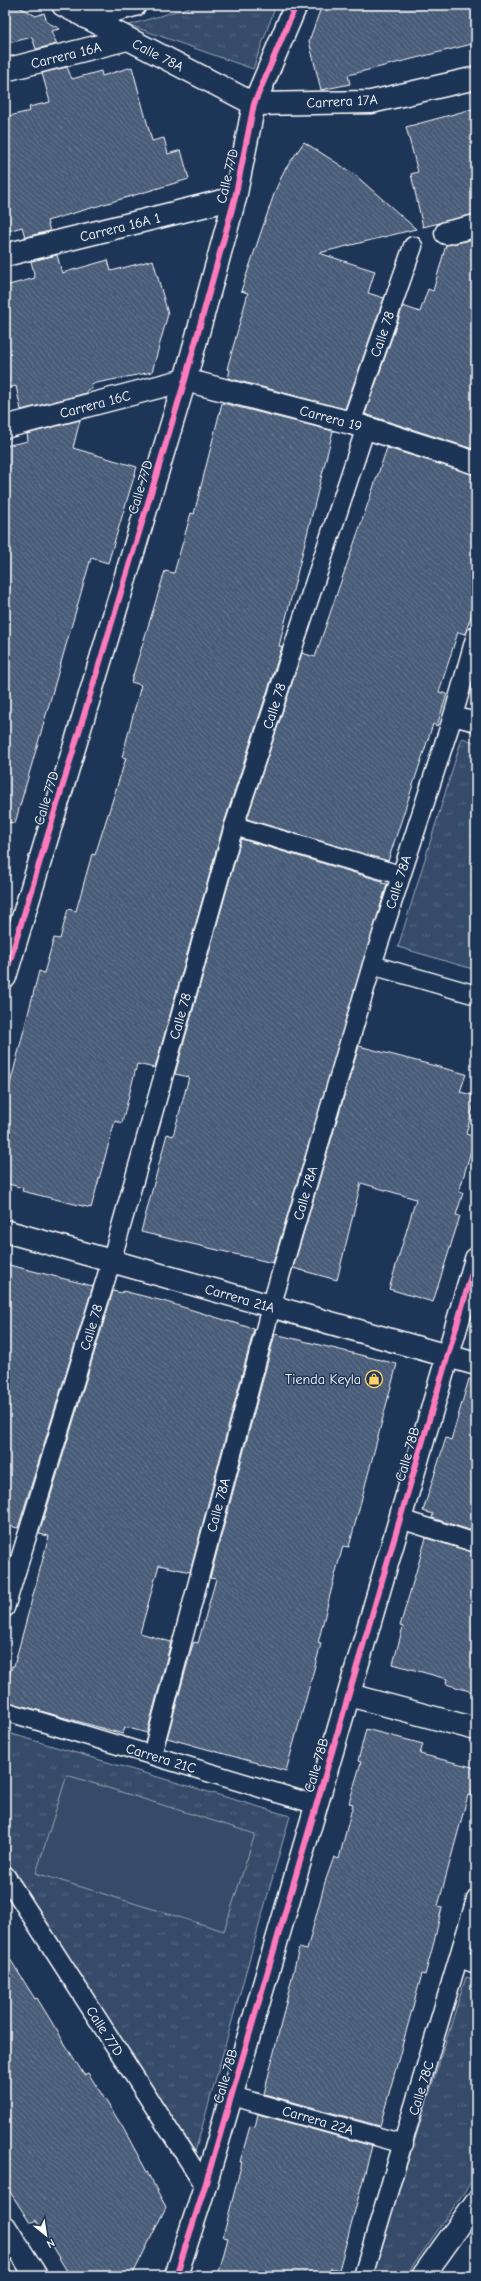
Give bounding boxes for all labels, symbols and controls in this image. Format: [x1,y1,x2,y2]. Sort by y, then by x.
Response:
street label: Calle 78A [129,35,186,76]
street label: Carrera 16A [29,39,103,72]
street label: Carrera 17A [306,91,378,112]
street label: Calle 77D [213,147,242,205]
street label: Carrera 16A 1 [78,209,162,246]
street label: Calle 78 [367,309,398,359]
street label: Carrera 16C [58,387,133,422]
street label: Carrera 19 [298,402,364,435]
street label: Calle 77D [124,458,157,516]
street label: Calle 78 [259,681,290,731]
street label: Calle 77D [30,769,63,827]
street label: Calle 78A [382,853,415,911]
street label: Calle 78 [166,991,195,1041]
street label: Calle 78A [290,1164,321,1222]
street label: Carrera 21A [203,1280,277,1317]
street label: Calle 78 [76,1302,107,1352]
shop icon: Tienda Keyla [364,1369,384,1389]
place label: Tienda Keyla [285,1371,361,1388]
street label: Calle 78B [392,1425,423,1483]
street label: Calle 78A [203,1476,234,1534]
street label: Calle 78B [301,1736,332,1794]
street label: Carrera 21C [124,1740,198,1777]
street label: Calle 77D [82,2003,127,2059]
street label: Calle 78B [210,2047,241,2105]
street label: Calle 78C [405,2058,438,2117]
street label: Carrera 22A [280,2102,356,2139]
north arrow [26,2215,66,2255]
text: N [44,2236,57,2251]

